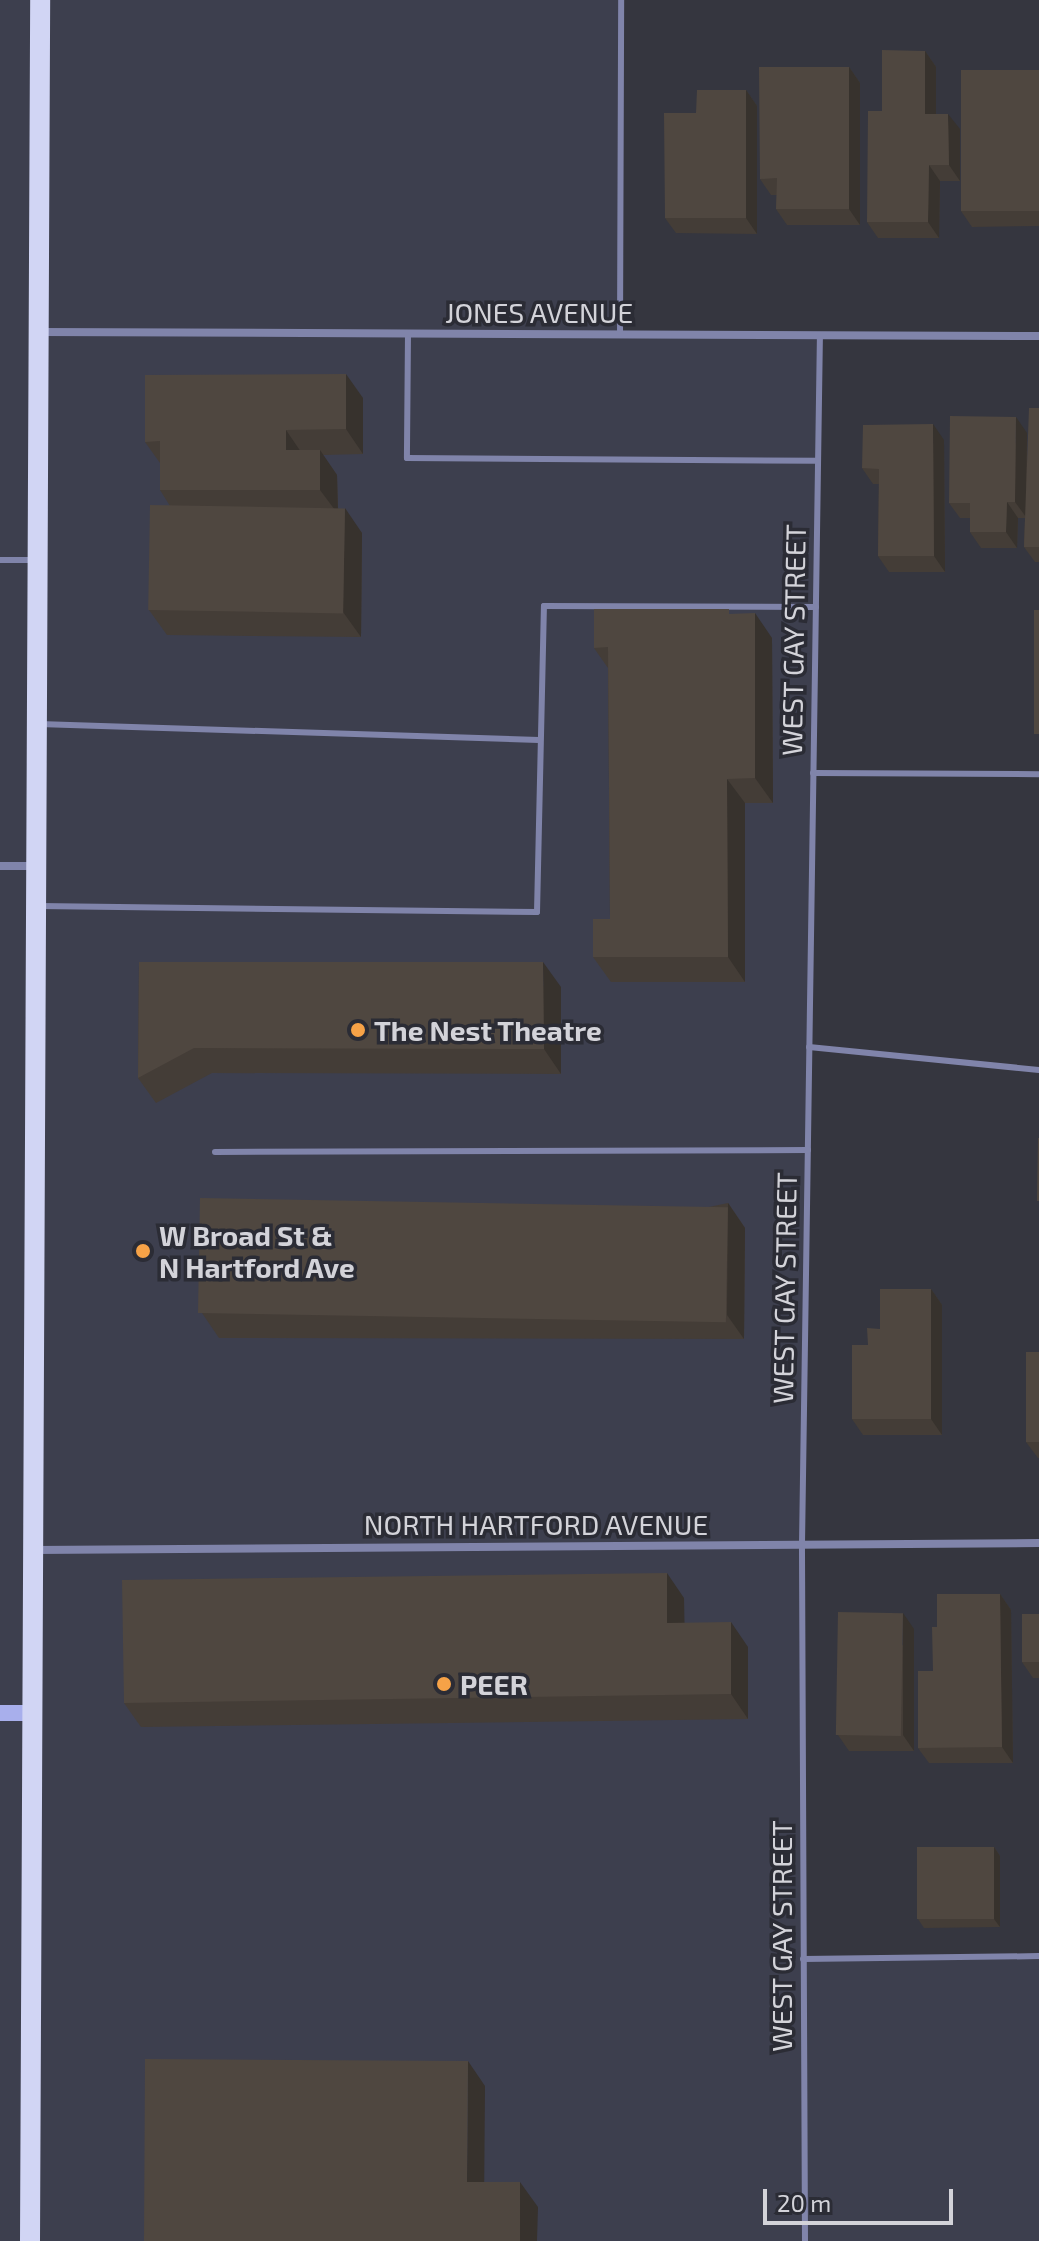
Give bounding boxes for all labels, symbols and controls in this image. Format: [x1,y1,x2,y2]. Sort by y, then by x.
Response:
street label: JONES AVENUE [445,295,633,329]
street label: WEST GAY STREET [774,523,812,757]
place label: The Nest Theatre [374,1013,602,1047]
marker: The Nest Theatre [349,1021,367,1039]
street label: WEST GAY STREET [765,1171,803,1405]
place label: W Broad St & N Hartford Ave [159,1218,355,1284]
marker: W Broad St & N Hartford Ave [134,1242,152,1260]
street label: NORTH HARTFORD AVENUE [363,1507,709,1541]
place label: PEER [460,1667,528,1701]
marker: PEER [435,1675,453,1693]
street label: WEST GAY STREET [764,1819,798,2053]
scale bar [767,2173,957,2223]
text: 20 m [777,2188,831,2217]

